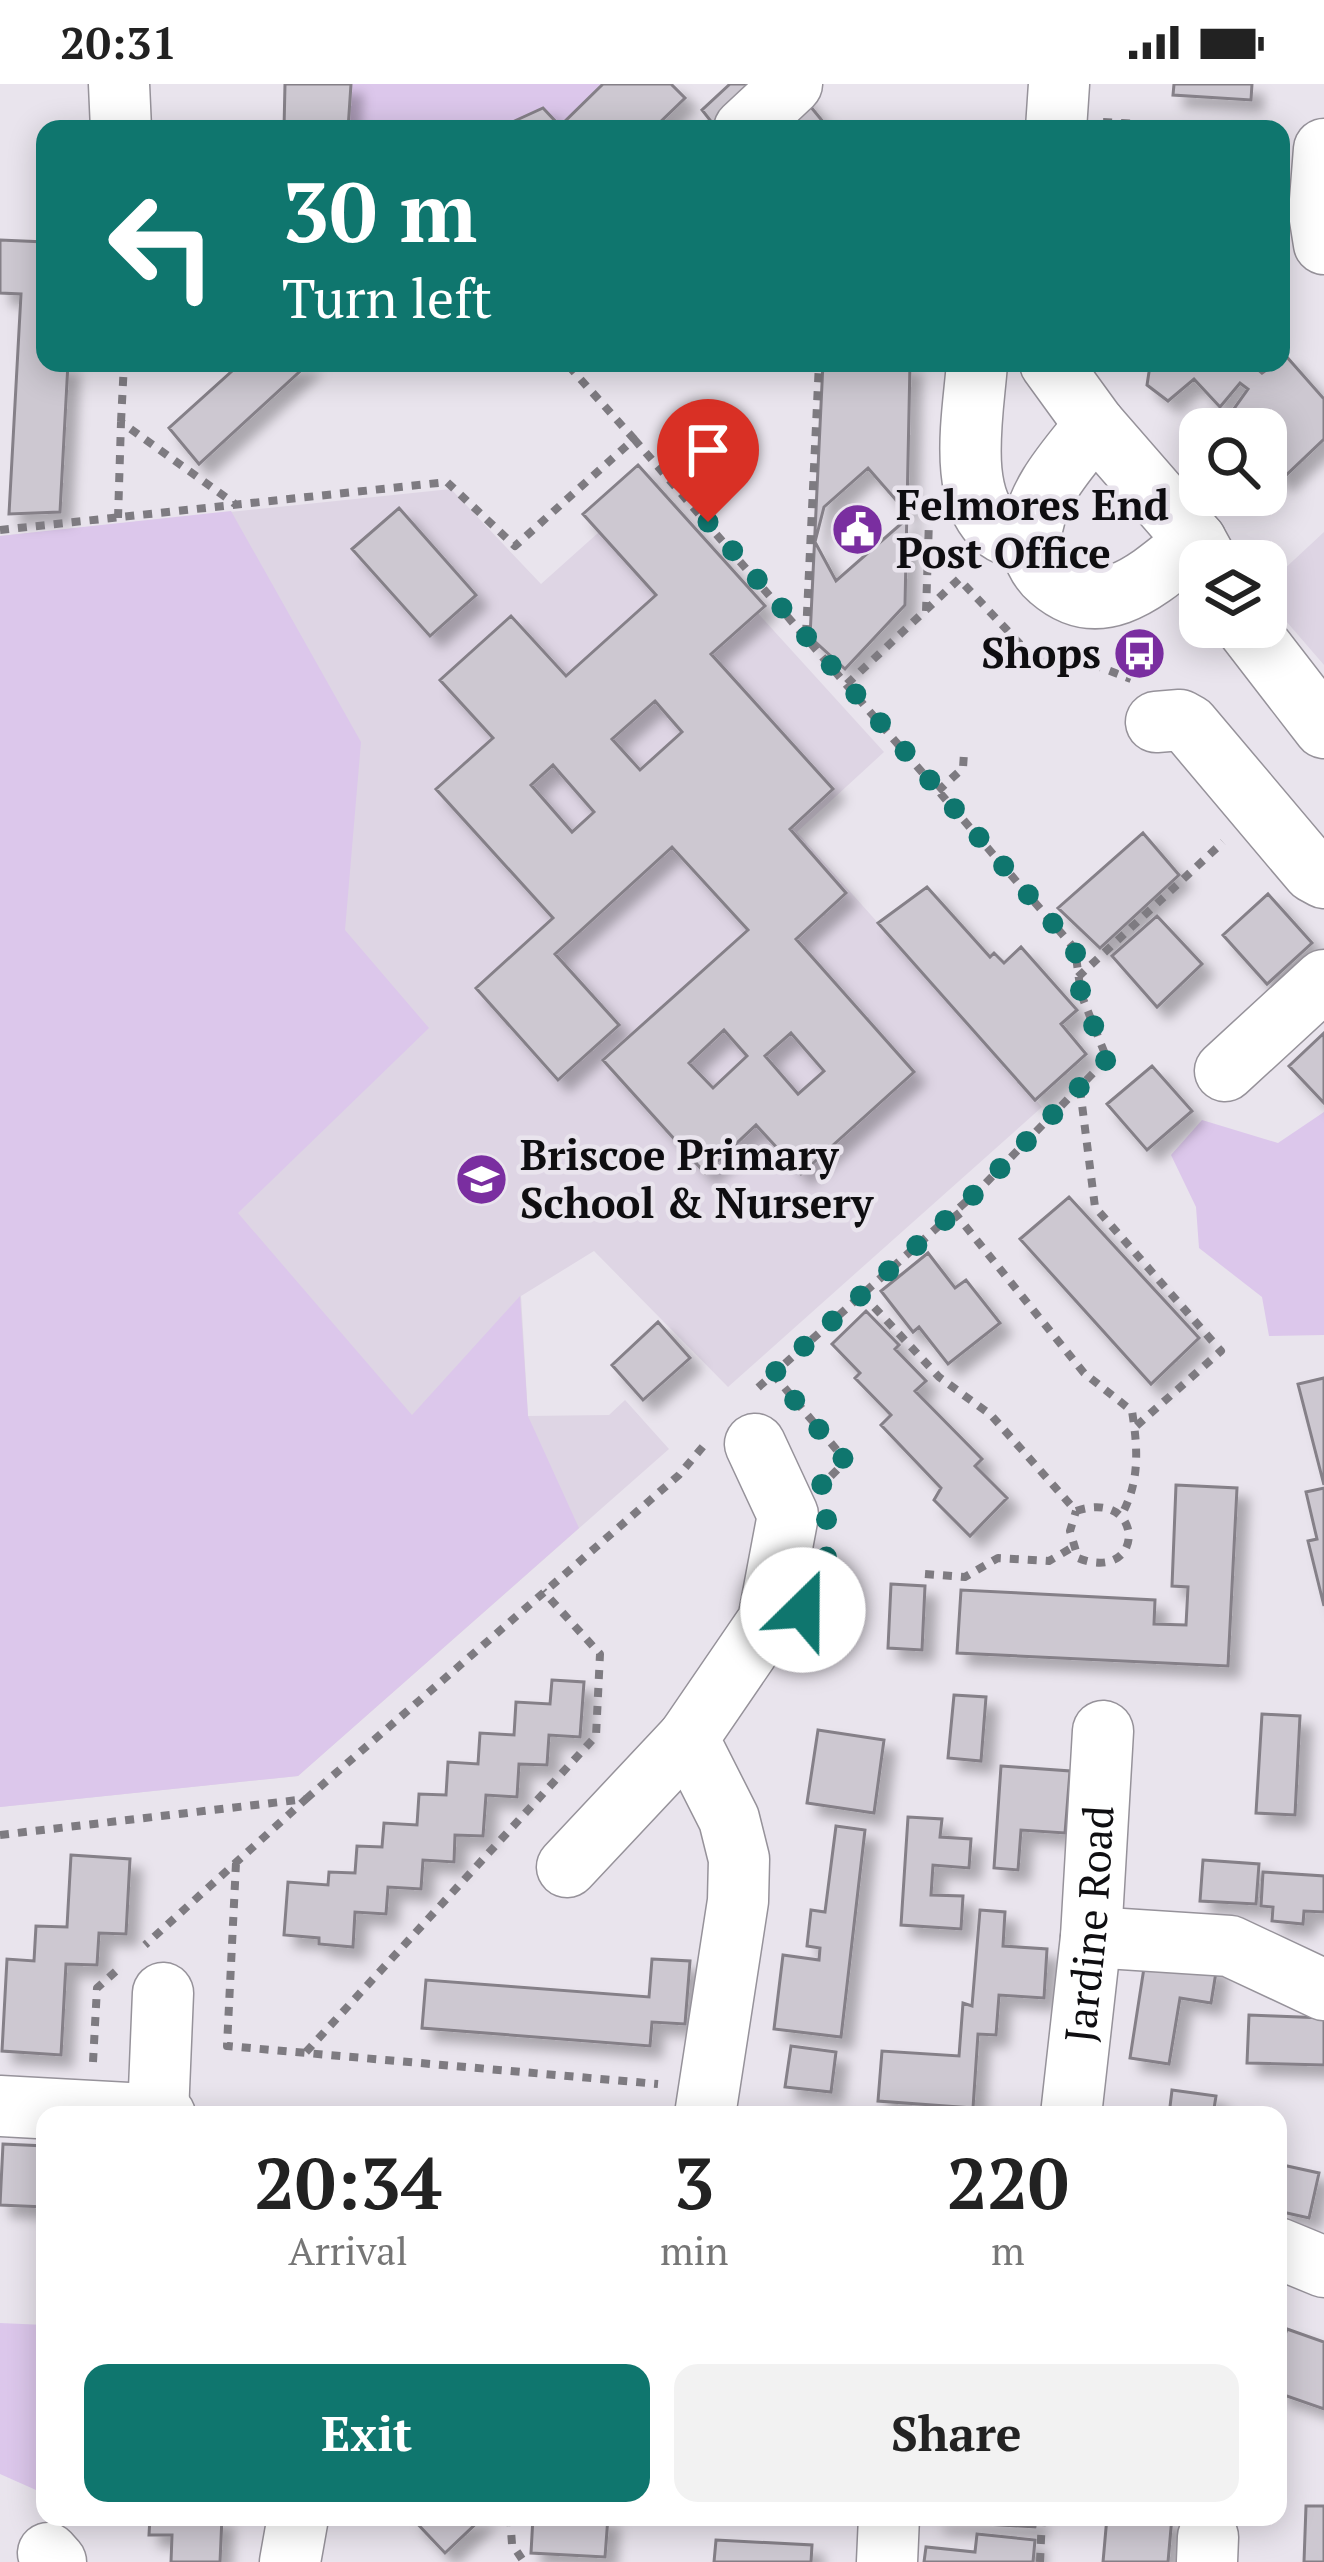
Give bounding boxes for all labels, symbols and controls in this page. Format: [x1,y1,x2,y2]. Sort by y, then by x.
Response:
text: 20:31 [60,12,177,72]
text: 30 m [282,155,477,266]
icon: left [84,168,240,324]
text: Turn left [282,262,492,333]
pin [657,399,759,522]
map controls [1179,408,1287,648]
button: search [1179,408,1287,516]
icon: arrive [675,417,741,483]
place label: Felmores End Post Office [896,476,1169,580]
public building icon: Felmores End Post Office [829,501,885,557]
button: layers [1179,540,1287,648]
place label: Shops [981,624,1101,680]
bus stop icon: Shops [1112,625,1168,681]
place label: Briscoe Primary School & Nursery [520,1126,874,1230]
school or university icon: Briscoe Primary School & Nursery [453,1151,509,1207]
position arrow [740,1547,866,1673]
street label: Jardine Road [1050,1804,1126,2045]
text: 20:34 [254,2134,442,2230]
text: 3 [674,2134,715,2230]
text: 220 [947,2134,1069,2230]
text: Arrival [288,2224,408,2276]
text: min [660,2224,728,2276]
text: m [991,2224,1025,2276]
button: Exit [84,2364,650,2502]
button: Share [674,2364,1239,2502]

